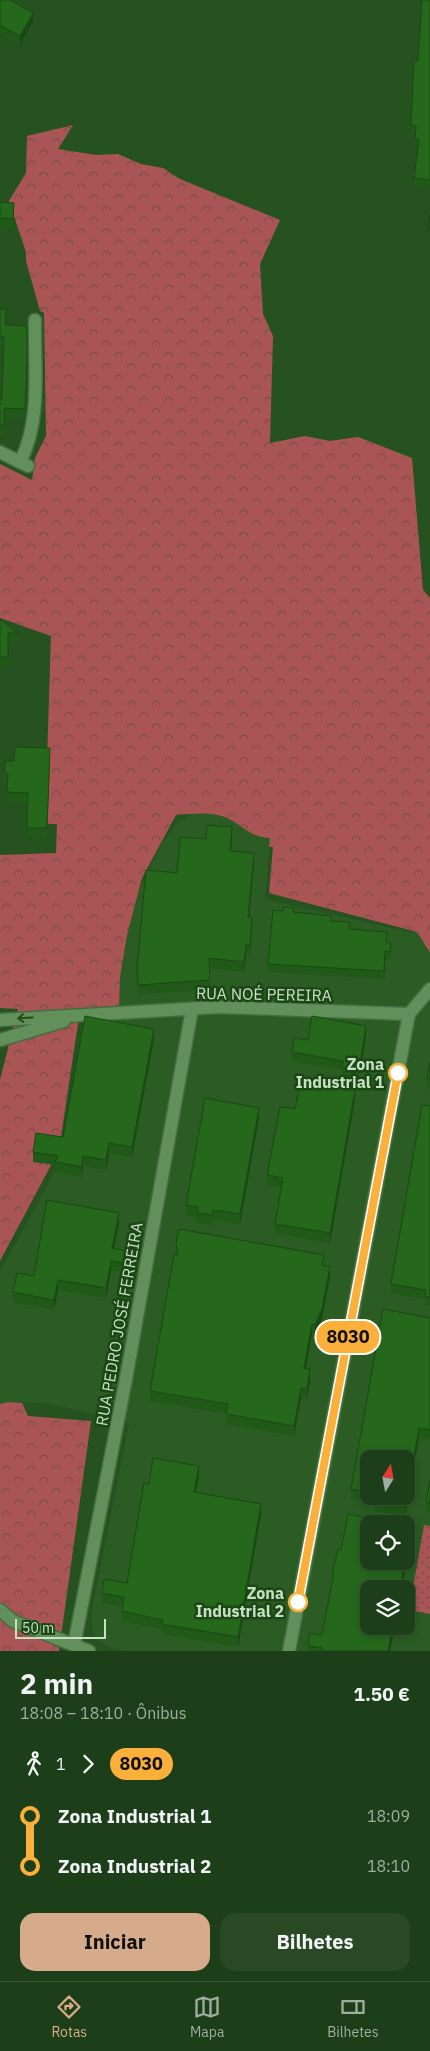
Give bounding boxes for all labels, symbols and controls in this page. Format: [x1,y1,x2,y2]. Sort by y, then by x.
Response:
street label: RUA NOÉ PEREIRA [196,982,332,1005]
one-way arrow [18,1014,34,1023]
place label: Zona Industrial 1 [296,1054,384,1092]
marker: Zona Industrial 1 [388,1063,408,1083]
street label: RUA PEDRO JOSÉ FERREIRA [90,1220,147,1427]
line badge: 8030 [313,1321,383,1353]
text: 8030 [326,1325,370,1348]
north arrow [360,1450,415,1505]
map controls [360,1450,415,1635]
button: locate [360,1515,415,1570]
button: layers [360,1580,415,1635]
place label: Zona Industrial 2 [196,1583,284,1621]
marker: Zona Industrial 2 [288,1592,308,1612]
scale bar [15,1616,106,1639]
text: 50 m [22,1619,54,1637]
text: 2 min [20,1665,93,1702]
text: 1.50 € [354,1682,410,1706]
text: 18:08 – 18:10 · Ônibus [20,1703,186,1723]
icon: walk [20,1750,48,1778]
icon: forward [74,1750,102,1778]
text: 8030 [120,1752,163,1775]
text: 1 [56,1754,66,1774]
text: Zona Industrial 1 [58,1804,211,1828]
text: 18:09 [367,1806,410,1826]
text: Zona Industrial 2 [58,1854,211,1878]
text: 18:10 [367,1856,410,1876]
button: Iniciar [20,1913,210,1971]
button: Bilhetes [220,1913,410,1971]
tab: Rotas [51,1993,87,2041]
tab: Mapa [190,1993,224,2041]
tab: Bilhetes [327,1993,379,2041]

